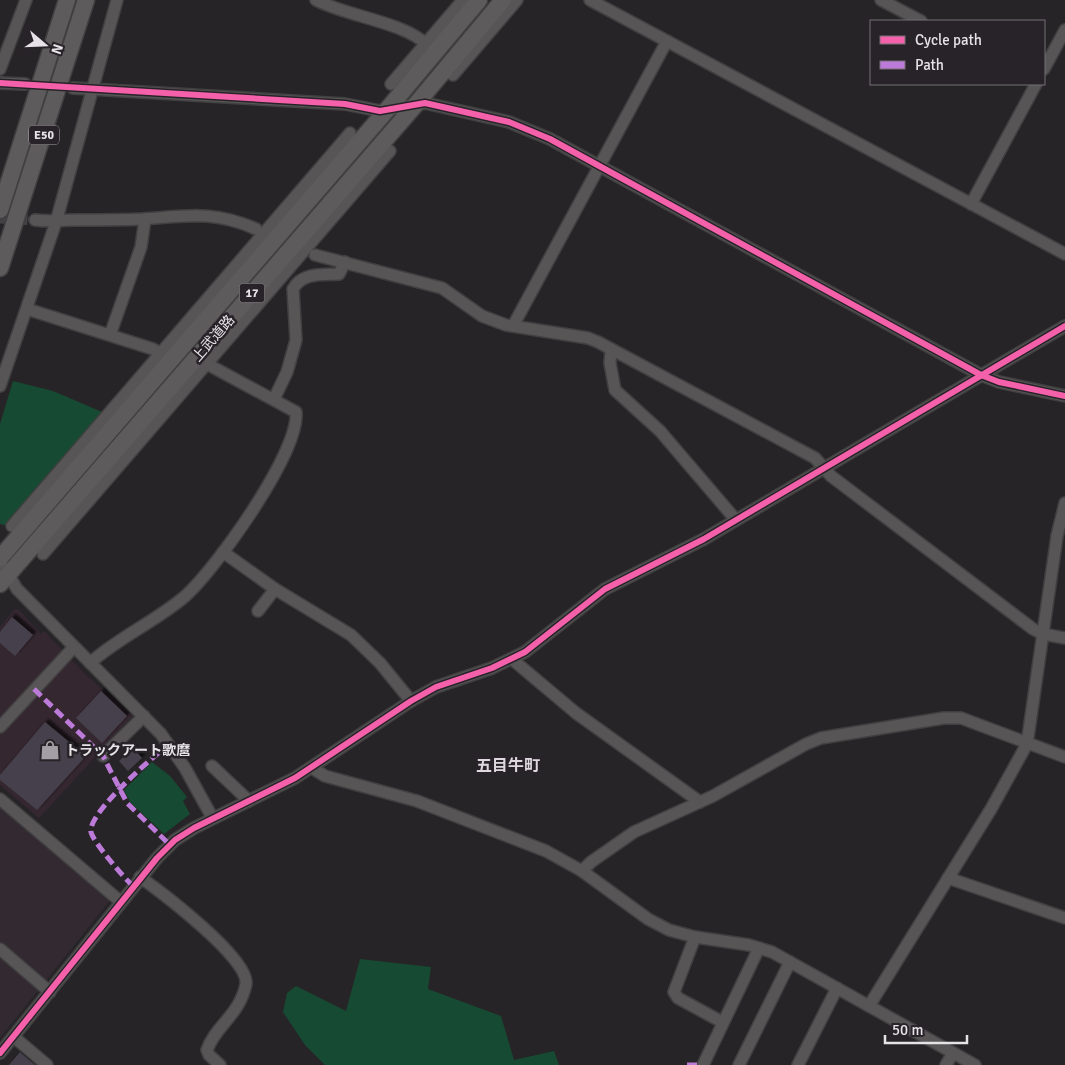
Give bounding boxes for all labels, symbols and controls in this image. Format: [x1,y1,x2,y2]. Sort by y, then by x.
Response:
north arrow [20,20,70,70]
legend [870,20,1045,85]
text: Cycle path [915,31,982,49]
text: N [47,42,66,56]
text: Path [915,56,944,74]
road number: E50 [29,126,59,144]
road number: 17 [240,284,264,302]
street label: 上武道路 [189,312,238,365]
shop icon: トラックアート歌麿 [39,739,61,761]
place label: トラックアート歌麿 [65,742,190,759]
district label: 五目牛町 [476,756,540,776]
scale bar [885,1012,968,1044]
text: 50 m [892,1021,923,1039]

